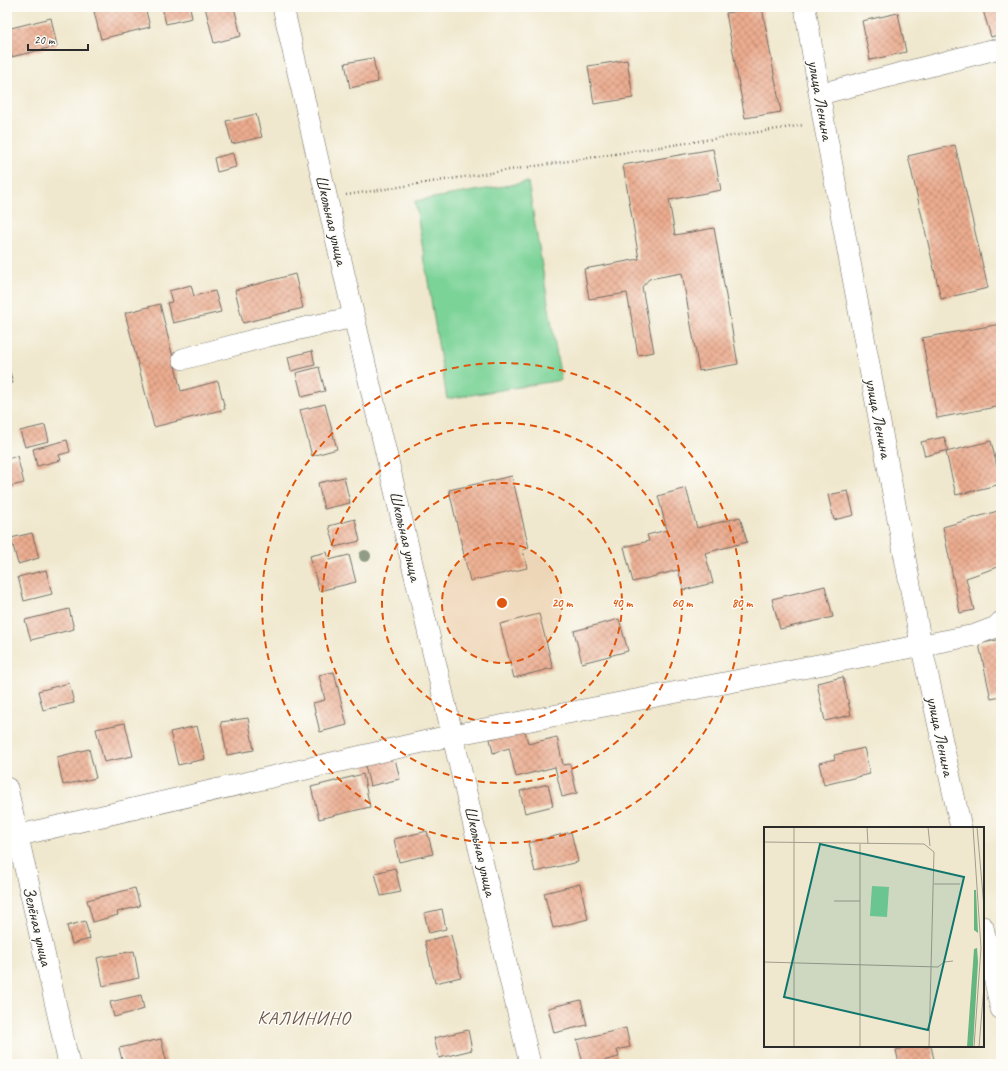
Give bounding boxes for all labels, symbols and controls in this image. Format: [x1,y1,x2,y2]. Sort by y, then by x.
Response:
scale bar [28,26,88,52]
text: 20 m [34,32,56,48]
street label: улица Ленина [803,57,838,144]
street label: Школьная улица [311,173,353,269]
street label: улица Ленина [860,375,897,462]
street label: Школьная улица [385,489,427,585]
text: 20 m [552,595,573,611]
text: 40 m [612,595,633,611]
text: 60 m [672,595,694,611]
text: 80 m [732,595,753,611]
centre of rings [495,596,509,610]
street label: улица Ленина [922,693,960,780]
street label: Школьная улица [460,804,502,900]
inset map [764,827,984,1047]
street label: Зелёная улица [18,884,57,969]
district label: КАЛИНИНО [257,1006,352,1030]

